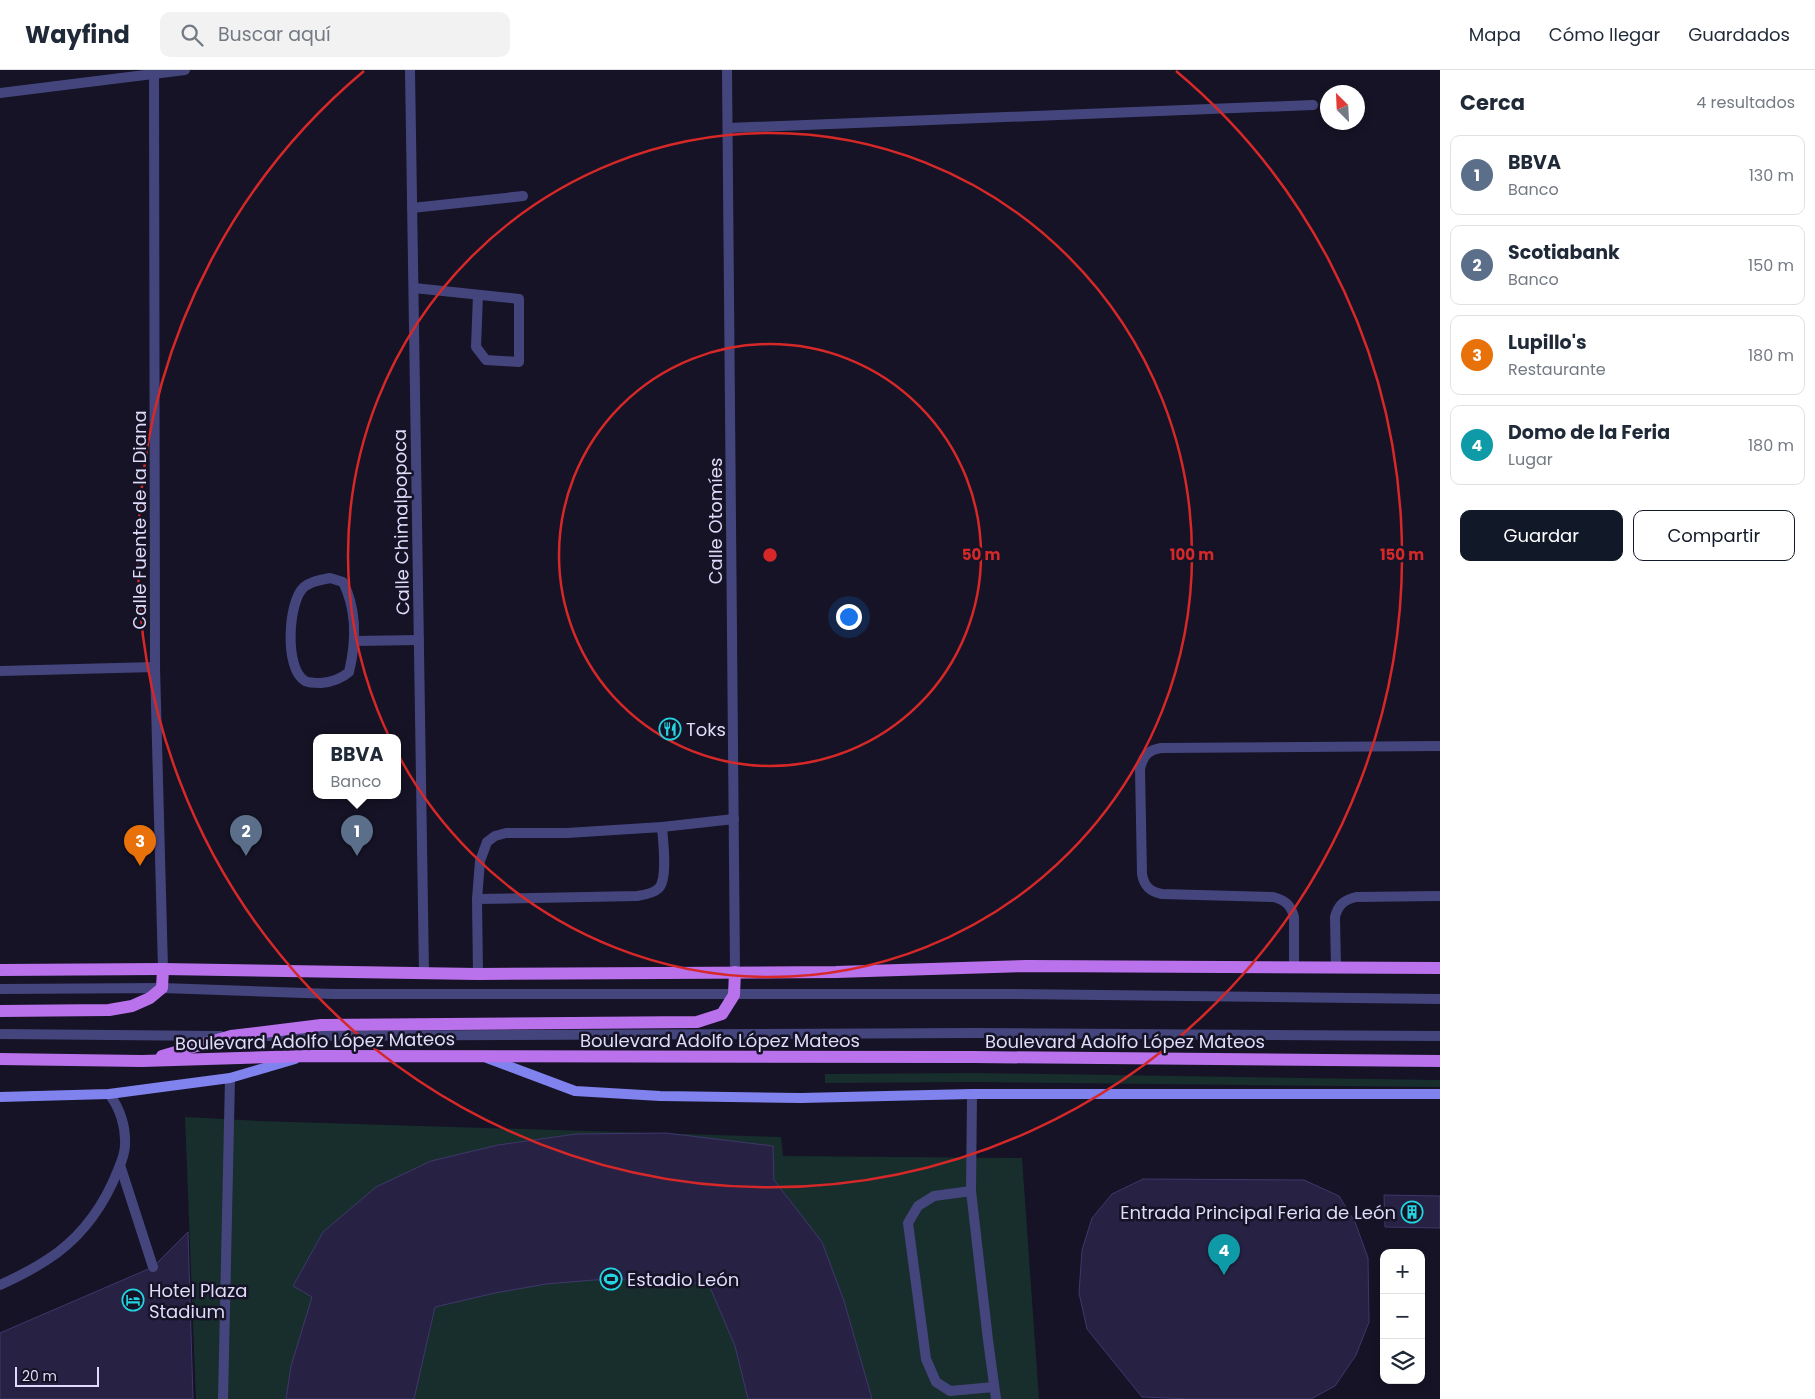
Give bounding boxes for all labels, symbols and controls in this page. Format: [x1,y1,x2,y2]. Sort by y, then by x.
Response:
search box [160,12,510,57]
text: Wayfind [25,18,130,51]
icon: search [178,21,206,49]
text: Buscar aquí [218,21,331,48]
text: Mapa [1469,22,1521,47]
text: Cómo llegar [1549,22,1660,47]
text: Guardados [1688,22,1790,47]
north arrow [1320,85,1365,130]
text: Cerca [1460,88,1525,117]
text: 4 resultados [1696,91,1795,114]
text: BBVA [1508,149,1561,176]
text: 1 [1474,164,1480,187]
text: 130 m [1749,164,1794,187]
text: Banco [1508,178,1559,201]
text: Scotiabank [1508,239,1620,266]
text: 2 [1472,254,1482,277]
text: 150 m [1748,254,1794,277]
text: Banco [1508,268,1559,291]
text: Lupillo's [1508,329,1587,356]
text: 3 [1472,344,1482,367]
text: 180 m [1748,344,1794,367]
text: Restaurante [1508,358,1606,381]
street label: Calle Fuente de la Diana [127,410,152,630]
text: Domo de la Feria [1508,419,1670,446]
street label: Calle Chimalpopoca [387,429,415,615]
text: 4 [1472,434,1482,457]
text: 180 m [1748,434,1794,457]
text: Lugar [1508,448,1553,471]
street label: Calle Otomíes [703,458,728,584]
button: Guardar [1460,510,1623,561]
button: Compartir [1633,510,1795,561]
text: 50 m [962,544,1000,565]
text: 100 m [1170,544,1214,565]
text: 150 m [1380,544,1424,565]
centre of rings [761,546,779,564]
your location [836,604,862,630]
restaurant icon: Toks [658,717,682,741]
place label: Toks [686,717,726,742]
popup [313,734,401,799]
text: BBVA [331,741,383,768]
text: Banco [331,770,381,793]
pin: 2 [230,815,262,856]
pin: 1 [341,815,373,856]
pin: 3 [124,825,156,866]
street label: Boulevard Adolfo López Mateos [175,1026,455,1056]
street label: Boulevard Adolfo López Mateos [580,1028,860,1053]
street label: Boulevard Adolfo López Mateos [985,1029,1265,1054]
place label: Entrada Principal Feria de León [1120,1200,1396,1225]
building icon: Entrada Principal Feria de León [1400,1200,1424,1224]
pin: 4 [1208,1234,1240,1275]
map controls [1380,1249,1425,1384]
button: + [1380,1249,1425,1294]
sports icon: Estadio León [599,1267,623,1291]
place label: Estadio León [627,1267,739,1292]
place label: Hotel Plaza Stadium [149,1278,247,1324]
hotel icon: Hotel Plaza Stadium [121,1288,145,1312]
button: − [1380,1294,1425,1339]
button: layers [1380,1339,1425,1384]
scale bar [15,1364,99,1387]
text: 20 m [22,1366,57,1386]

